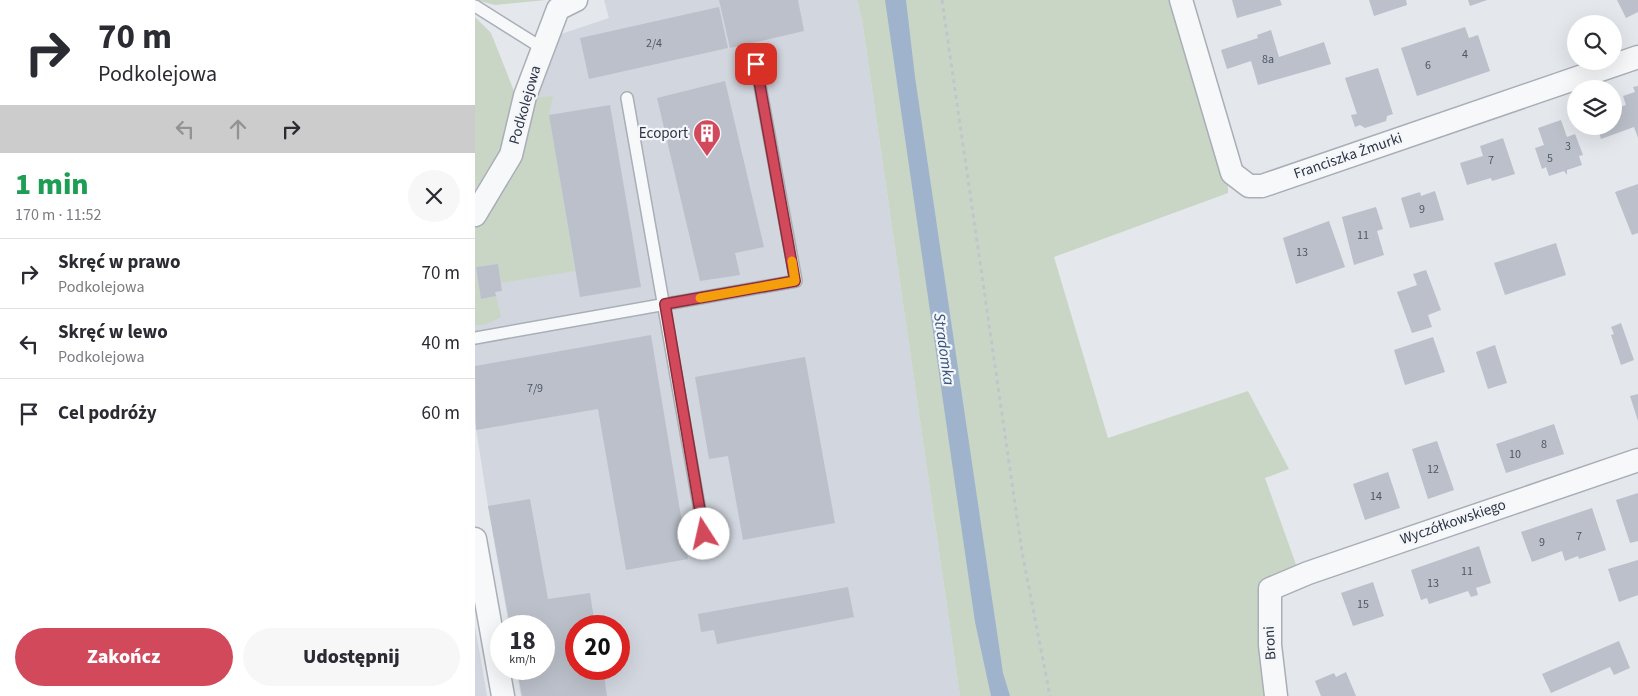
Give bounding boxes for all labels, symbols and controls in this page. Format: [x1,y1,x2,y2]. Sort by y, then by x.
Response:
text: 70 m [98,12,172,62]
map controls [1567,15,1622,135]
button: search [1567,15,1622,70]
icon: right [15,20,80,85]
house number: 2/4 [646,35,662,52]
pin [735,43,777,85]
house number: 4 [1462,46,1468,63]
icon: arrive [742,50,770,78]
house number: 8a [1262,51,1274,68]
house number: 6 [1425,57,1431,74]
text: Podkolejowa [98,58,217,90]
street label: Podkolejowa [504,63,546,147]
button: layers [1567,80,1622,135]
icon: left [171,115,199,143]
icon: ahead [224,115,252,143]
icon: right [277,115,305,143]
building icon: Ecoport [692,118,722,157]
place label: Ecoport [639,123,688,144]
street label: Franciszka Żmurki [1291,128,1405,184]
house number: 3 [1565,138,1571,155]
house number: 5 [1547,150,1553,167]
house number: 7 [1488,152,1494,169]
text: 1 min [15,163,89,206]
button: close [408,170,460,222]
house number: 9 [1419,201,1425,218]
text: 170 m · 11:52 [15,204,102,226]
house number: 11 [1357,227,1369,244]
house number: 13 [1296,244,1308,261]
text: Skręć w prawo [58,249,180,276]
icon: right [15,260,43,288]
text: 70 m [422,260,460,287]
text: Podkolejowa [58,276,145,298]
water label: Stradomka [928,311,960,387]
text: Skręć w lewo [58,319,168,346]
icon: left [15,330,43,358]
text: 40 m [422,330,460,357]
text: Podkolejowa [58,346,145,368]
house number: 7/9 [527,380,543,397]
icon: arrive [15,400,43,428]
text: Cel podróży [58,400,157,427]
text: 60 m [422,400,460,427]
house number: 8 [1541,436,1547,453]
house number: 10 [1509,446,1521,463]
house number: 12 [1427,461,1439,478]
house number: 14 [1370,488,1382,505]
street label: Wyczółkowskiego [1397,494,1509,550]
position arrow [677,507,729,559]
house number: 7 [1576,528,1582,545]
house number: 9 [1539,534,1545,551]
house number: 11 [1461,563,1473,580]
house number: 13 [1427,575,1439,592]
house number: 15 [1357,596,1369,613]
speed limit sign: 20 [565,615,630,680]
text: 18 [509,623,536,659]
street label: Broni [1259,626,1281,660]
button: Zakończ [15,628,233,686]
button: Udostępnij [243,628,460,686]
text: km/h [509,651,536,668]

